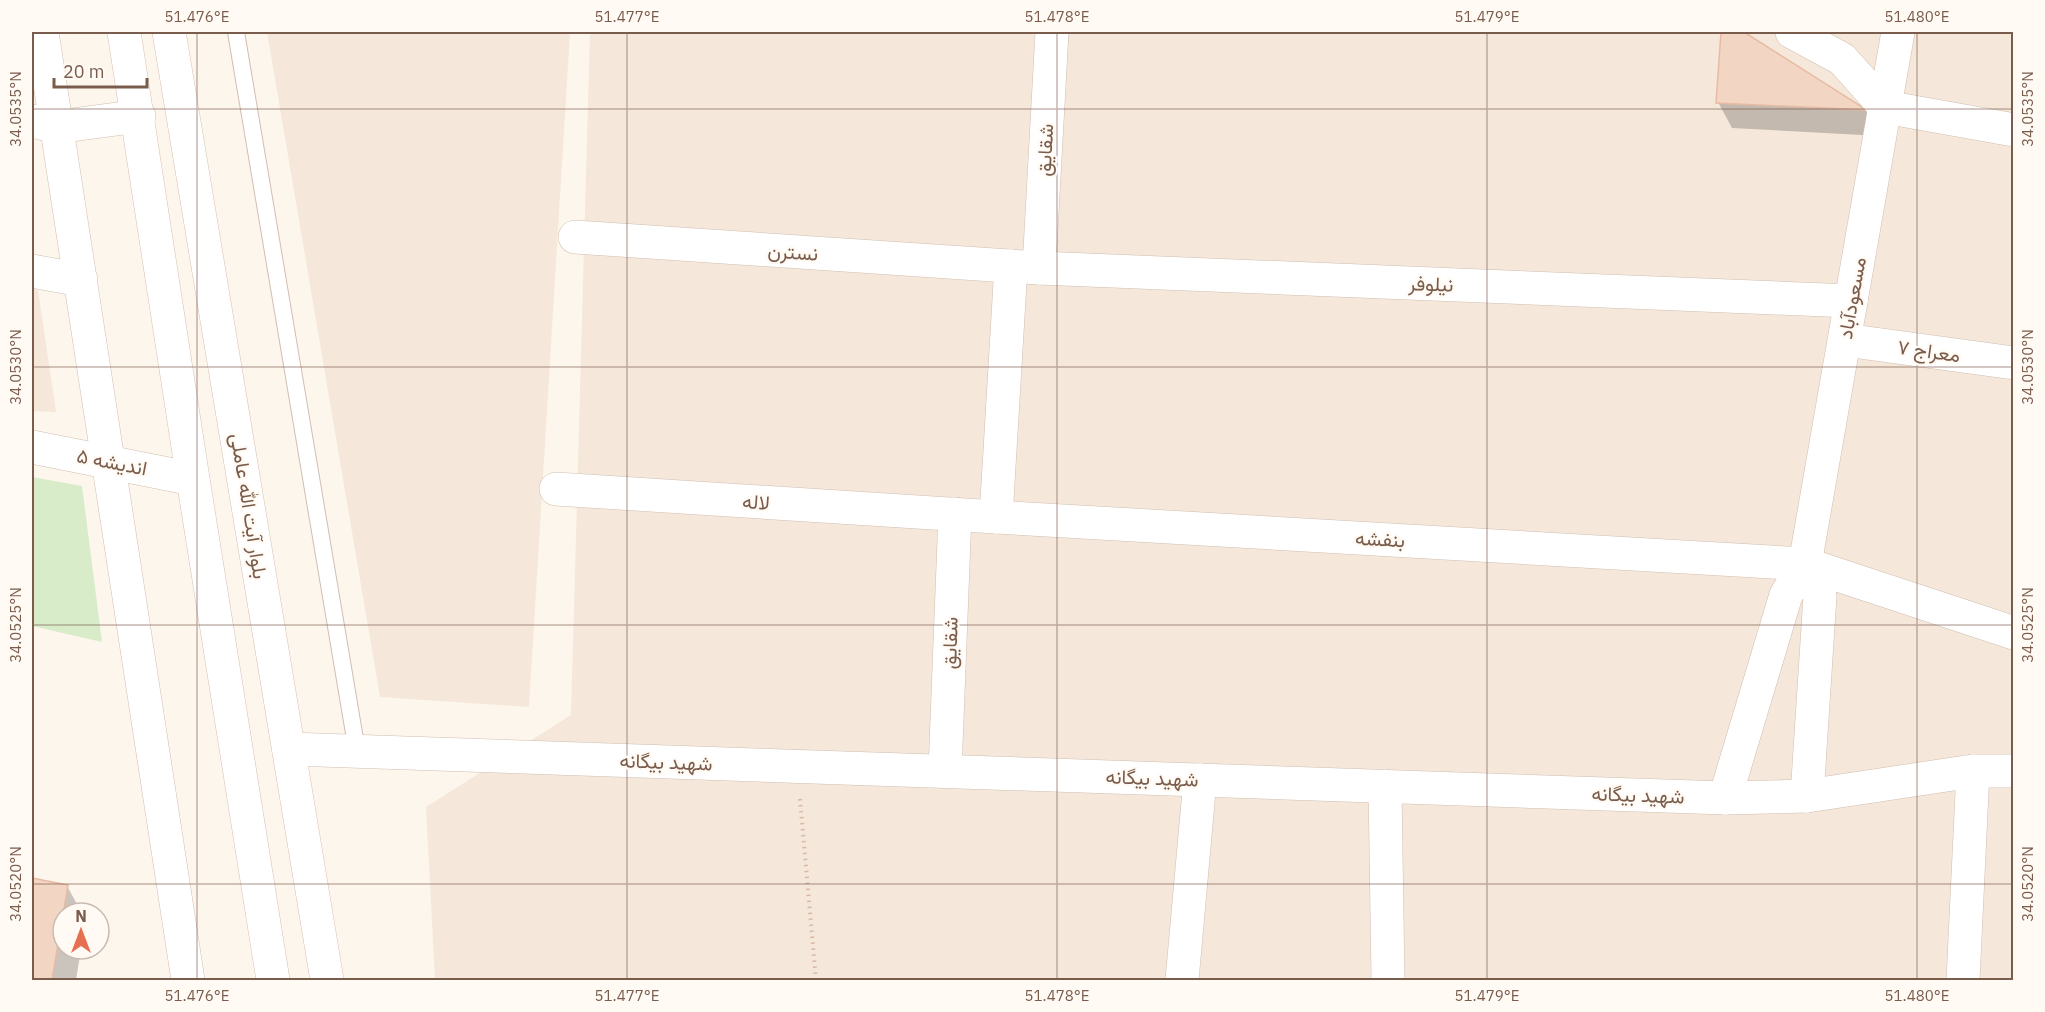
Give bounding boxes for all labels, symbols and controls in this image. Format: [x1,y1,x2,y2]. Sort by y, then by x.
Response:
text: 51.476°E [165,7,229,26]
text: 51.477°E [595,7,659,26]
text: 51.478°E [1025,7,1089,26]
text: 51.479°E [1455,7,1519,26]
text: 51.480°E [1885,7,1949,26]
scale bar [54,51,147,89]
text: 20 m [63,60,105,83]
text: 34.0535°N [6,71,25,147]
text: 34.0535°N [2018,71,2037,147]
street label: شقایق [1030,123,1059,177]
street label: نسترن [767,236,819,267]
street label: مسعودآباد [1831,255,1872,341]
street label: نیلوفر [1407,269,1454,298]
text: 34.0530°N [6,329,25,405]
text: 34.0530°N [2018,329,2037,405]
street label: معراج ۷ [1896,333,1962,369]
street label: بلوار آیت‌ الله عاملی [225,431,274,581]
street label: اندیشه ۵ [75,441,150,482]
street label: لاله [741,487,771,516]
street label: بنفشه [1354,524,1406,553]
text: 34.0525°N [6,587,25,663]
text: 34.0525°N [2018,587,2037,663]
street label: شقایق [935,616,964,670]
street label: شهید بیگانه [619,746,713,777]
street label: شهید بیگانه [1105,762,1199,793]
street label: شهید بیگانه [1591,779,1685,810]
text: 34.0520°N [6,846,25,922]
text: 34.0520°N [2018,846,2037,922]
north arrow [51,901,111,961]
text: N [75,906,87,926]
text: 51.476°E [165,986,229,1005]
text: 51.477°E [595,986,659,1005]
text: 51.478°E [1025,986,1089,1005]
text: 51.479°E [1455,986,1519,1005]
text: 51.480°E [1885,986,1949,1005]

